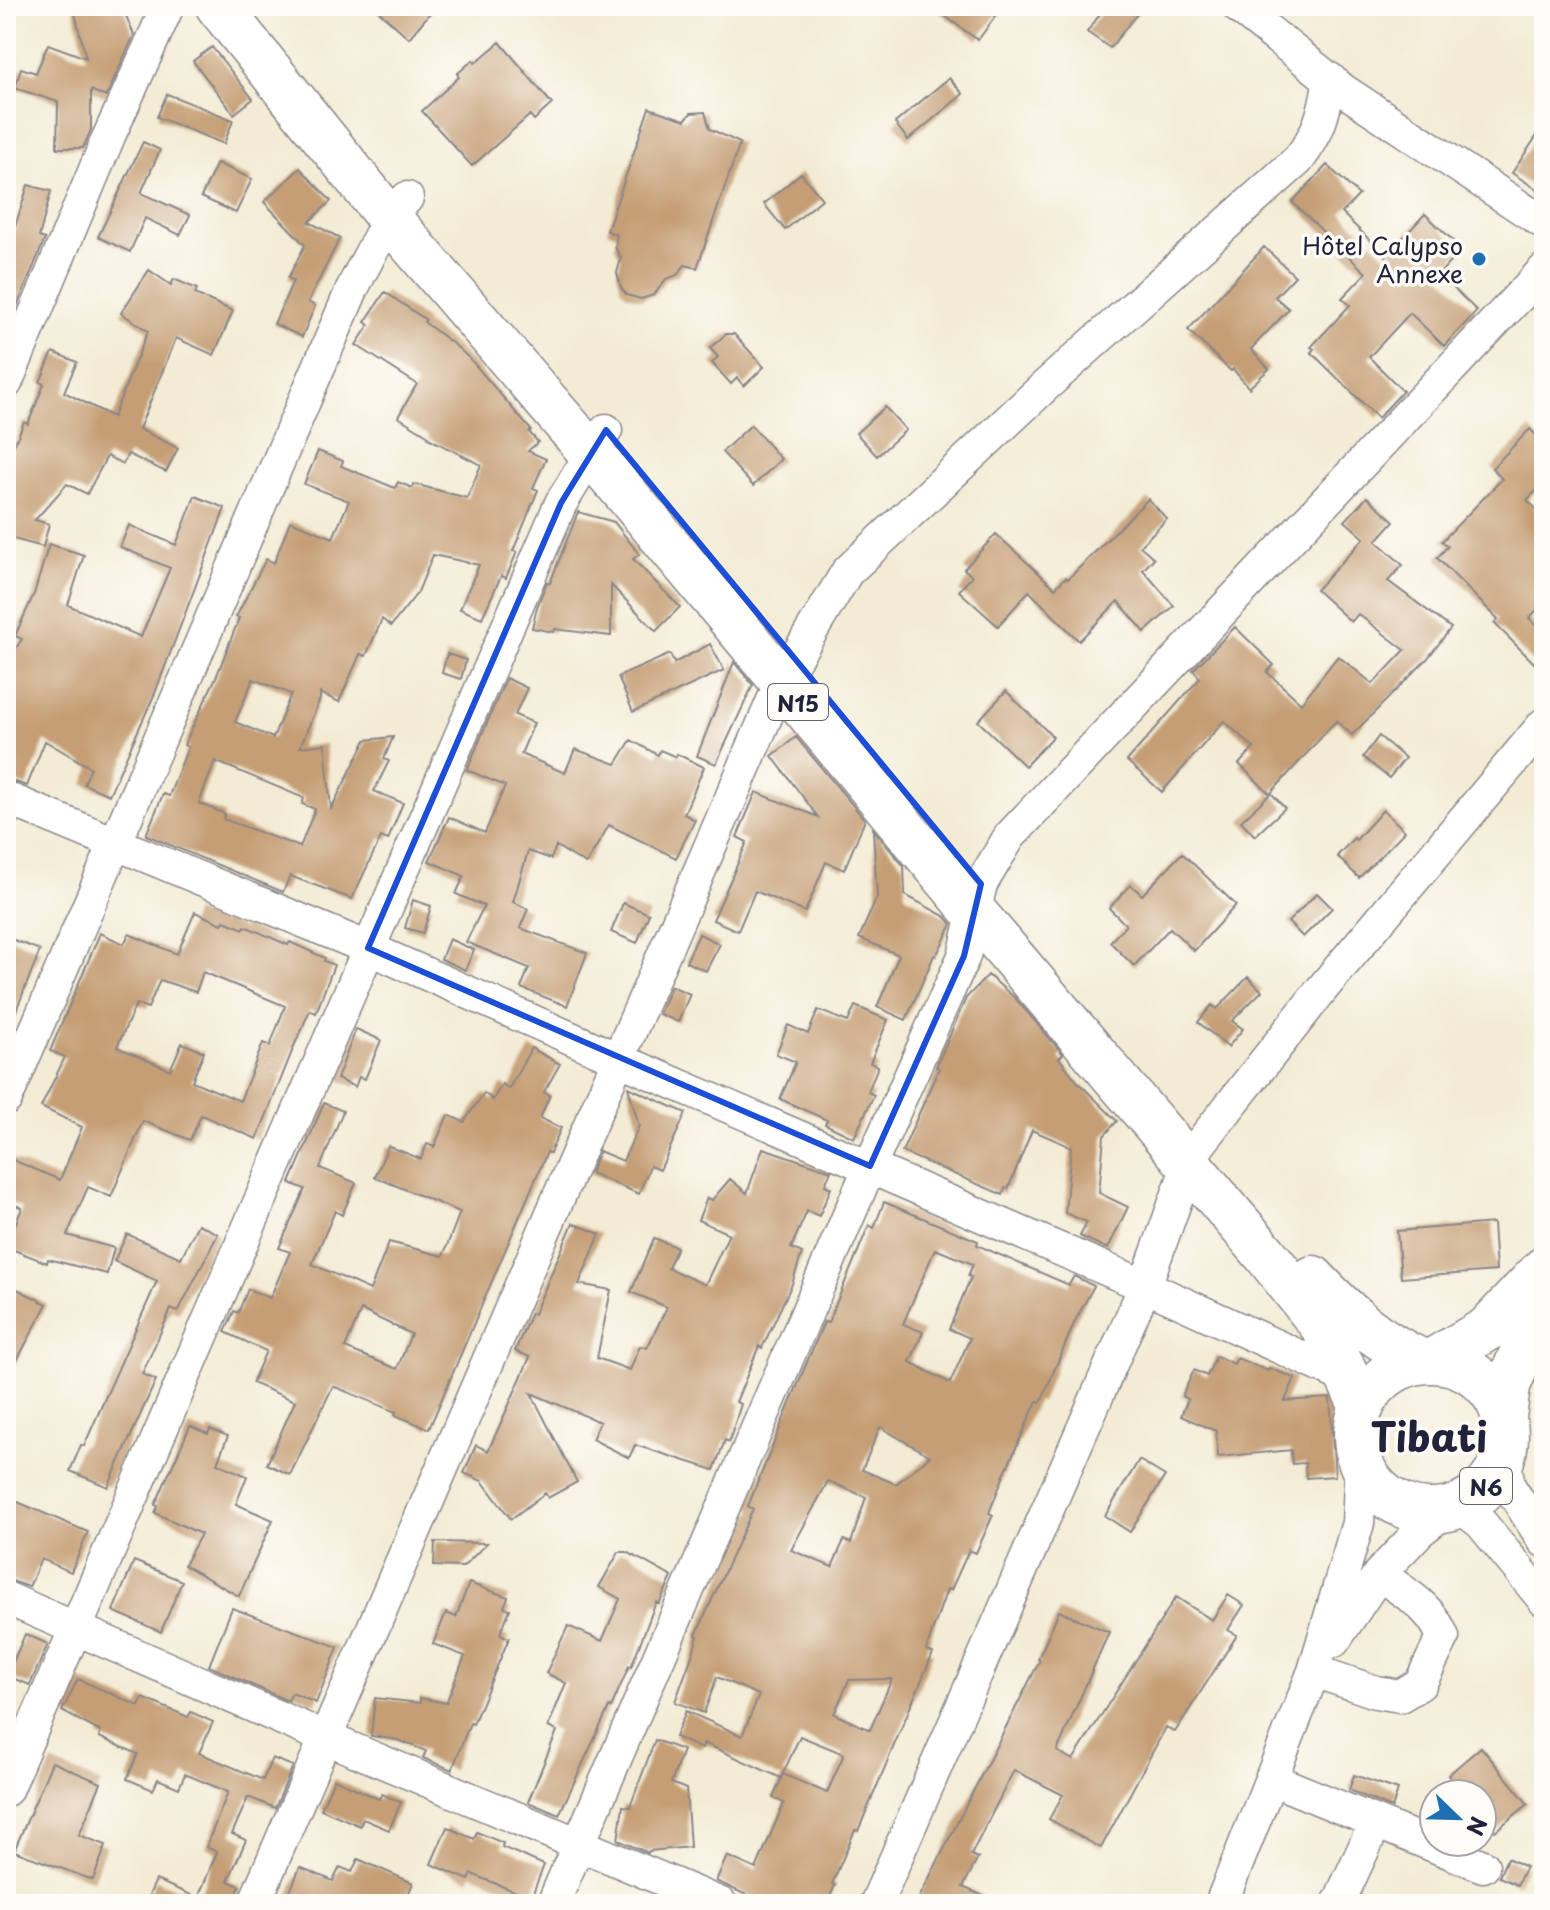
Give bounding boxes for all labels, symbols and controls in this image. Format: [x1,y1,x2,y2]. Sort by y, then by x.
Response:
place label: Hôtel Calypso Annexe [1302,227,1463,291]
marker: Hôtel Calypso Annexe [1470,250,1488,268]
road number: N15 [768,684,828,720]
district label: Tibati [1371,1405,1487,1466]
road number: N6 [1460,1468,1512,1504]
north arrow [1418,1778,1498,1858]
text: N [1459,1812,1496,1841]

